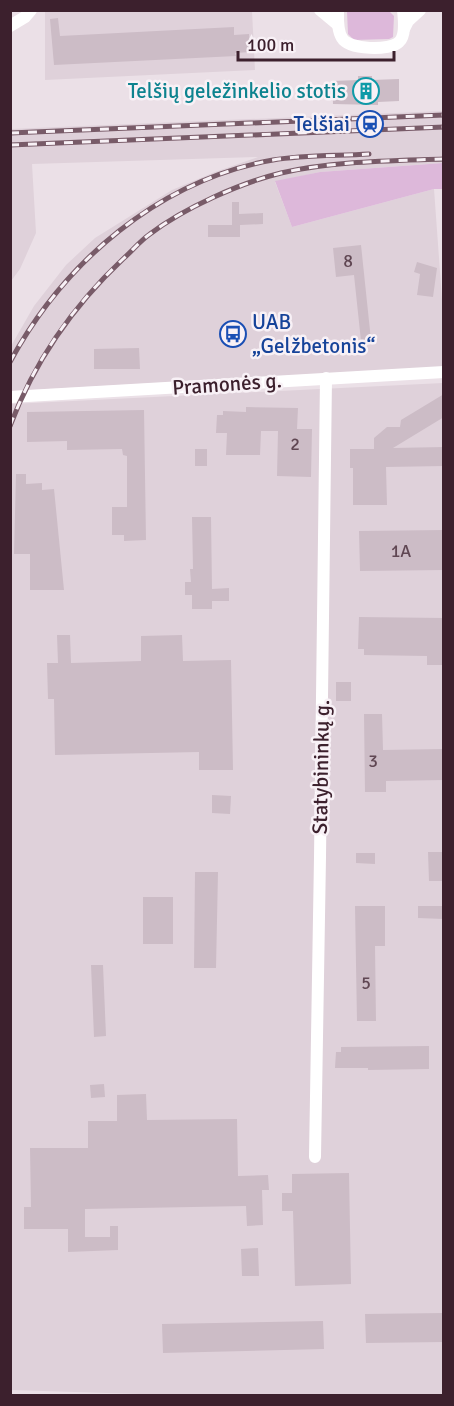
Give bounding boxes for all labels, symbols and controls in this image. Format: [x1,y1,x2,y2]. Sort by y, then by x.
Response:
scale bar [238,24,394,62]
text: 100 m [247,34,294,56]
building icon: Telšių geležinkelio stotis [351,76,381,106]
place label: Telšių geležinkelio stotis [128,78,346,104]
station icon: Telšiai [355,109,385,139]
place label: Telšiai [293,111,350,137]
house number: 8 [343,250,353,272]
place label: UAB „Gelžbetonis“ [252,309,376,359]
bus stop icon: UAB „Gelžbetonis“ [218,319,248,349]
street label: Pramonės g. [171,367,283,401]
house number: 2 [290,433,300,455]
house number: 1A [391,540,411,562]
street label: Statybininkų g. [307,699,335,835]
house number: 3 [368,750,378,772]
house number: 5 [361,972,371,994]

